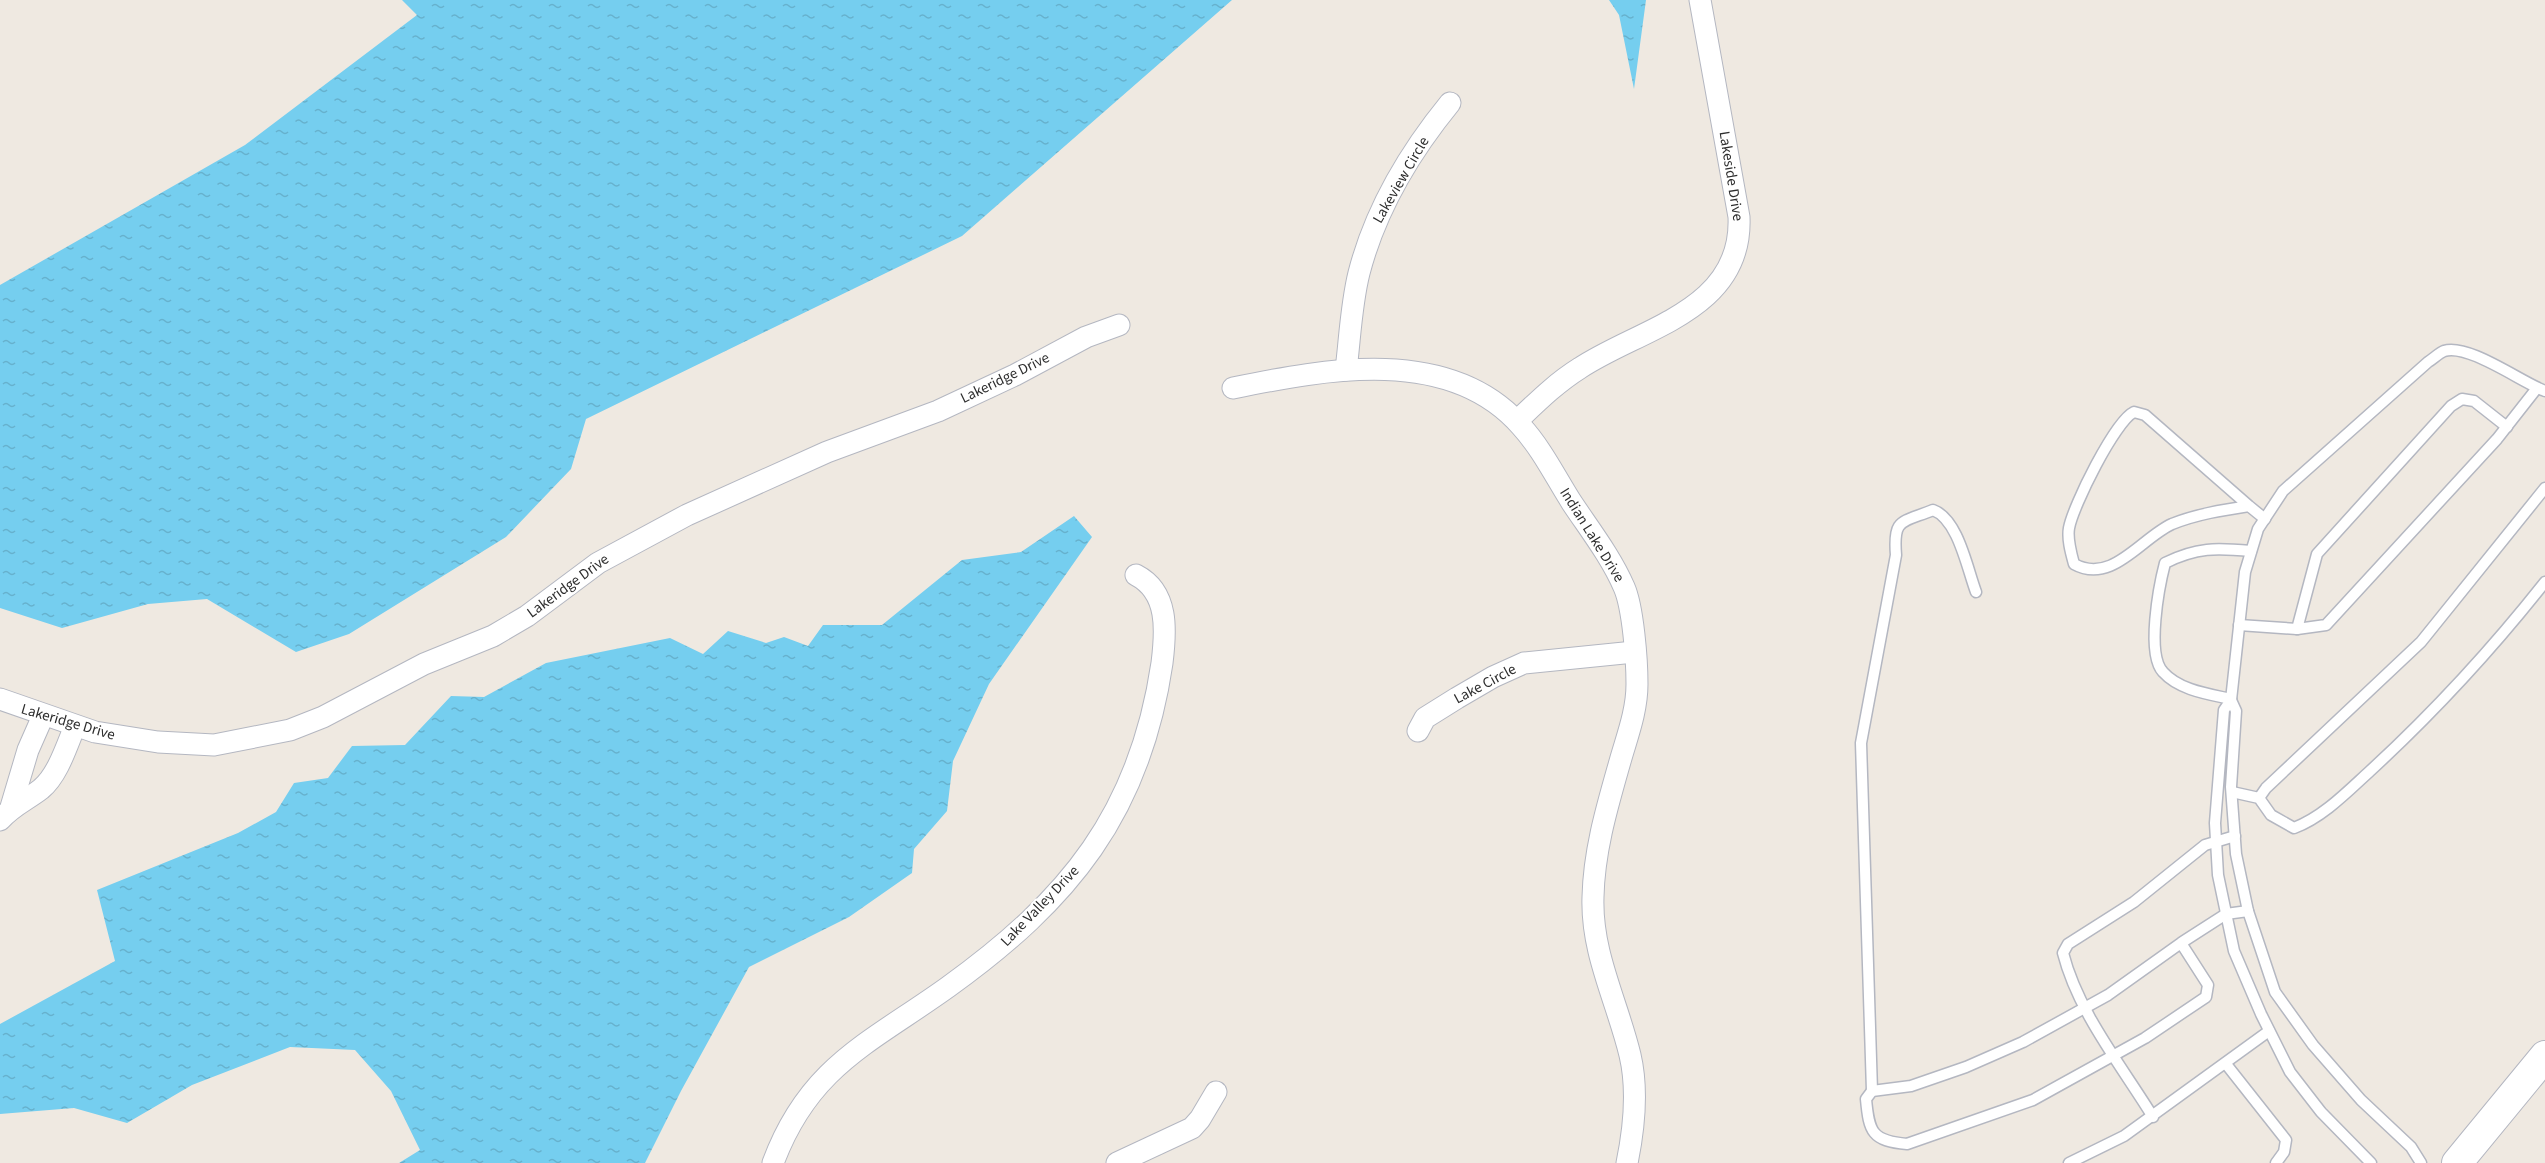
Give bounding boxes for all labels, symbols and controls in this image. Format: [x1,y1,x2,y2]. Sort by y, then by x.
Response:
street label: Lakeside Drive [1714,130,1748,222]
street label: Lakeview Circle [1368,133,1434,227]
street label: Lakeridge Drive [957,347,1053,409]
street label: Indian Lake Drive [1555,484,1629,586]
street label: Lakeridge Drive [523,549,613,623]
street label: Lake Circle [1450,659,1520,709]
street label: Lakeridge Drive [18,699,118,745]
street label: Lake Valley Drive [996,861,1084,951]

